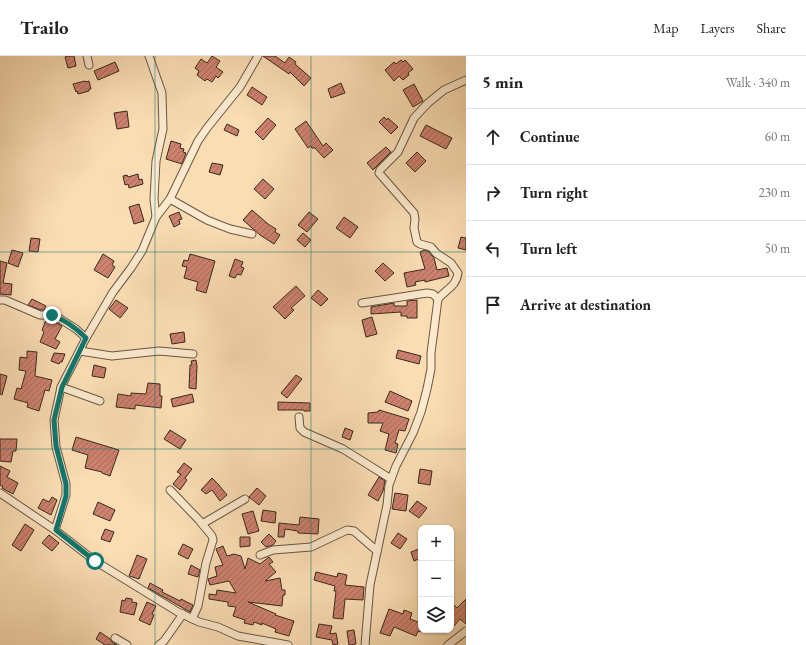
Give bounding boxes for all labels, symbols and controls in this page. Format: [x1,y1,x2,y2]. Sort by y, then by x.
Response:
text: Trailo [20,15,69,40]
text: Map [653,19,678,37]
text: Layers [700,19,735,37]
text: Share [757,19,786,37]
text: 5 min [482,71,523,93]
text: Walk · 340 m [726,74,790,91]
icon: ahead [482,126,504,148]
text: Continue [520,127,580,146]
text: 60 m [765,128,790,145]
icon: right [482,182,504,204]
text: Turn right [520,183,588,202]
text: 230 m [759,184,790,201]
icon: left [482,238,504,260]
text: Turn left [520,239,577,258]
text: 50 m [765,240,790,257]
icon: arrive [482,294,504,316]
text: Arrive at destination [520,295,651,314]
route end [43,306,61,324]
map controls [418,525,454,633]
button: + [418,525,454,561]
route start [86,552,104,570]
button: − [418,561,454,597]
button: layers [418,597,454,633]

